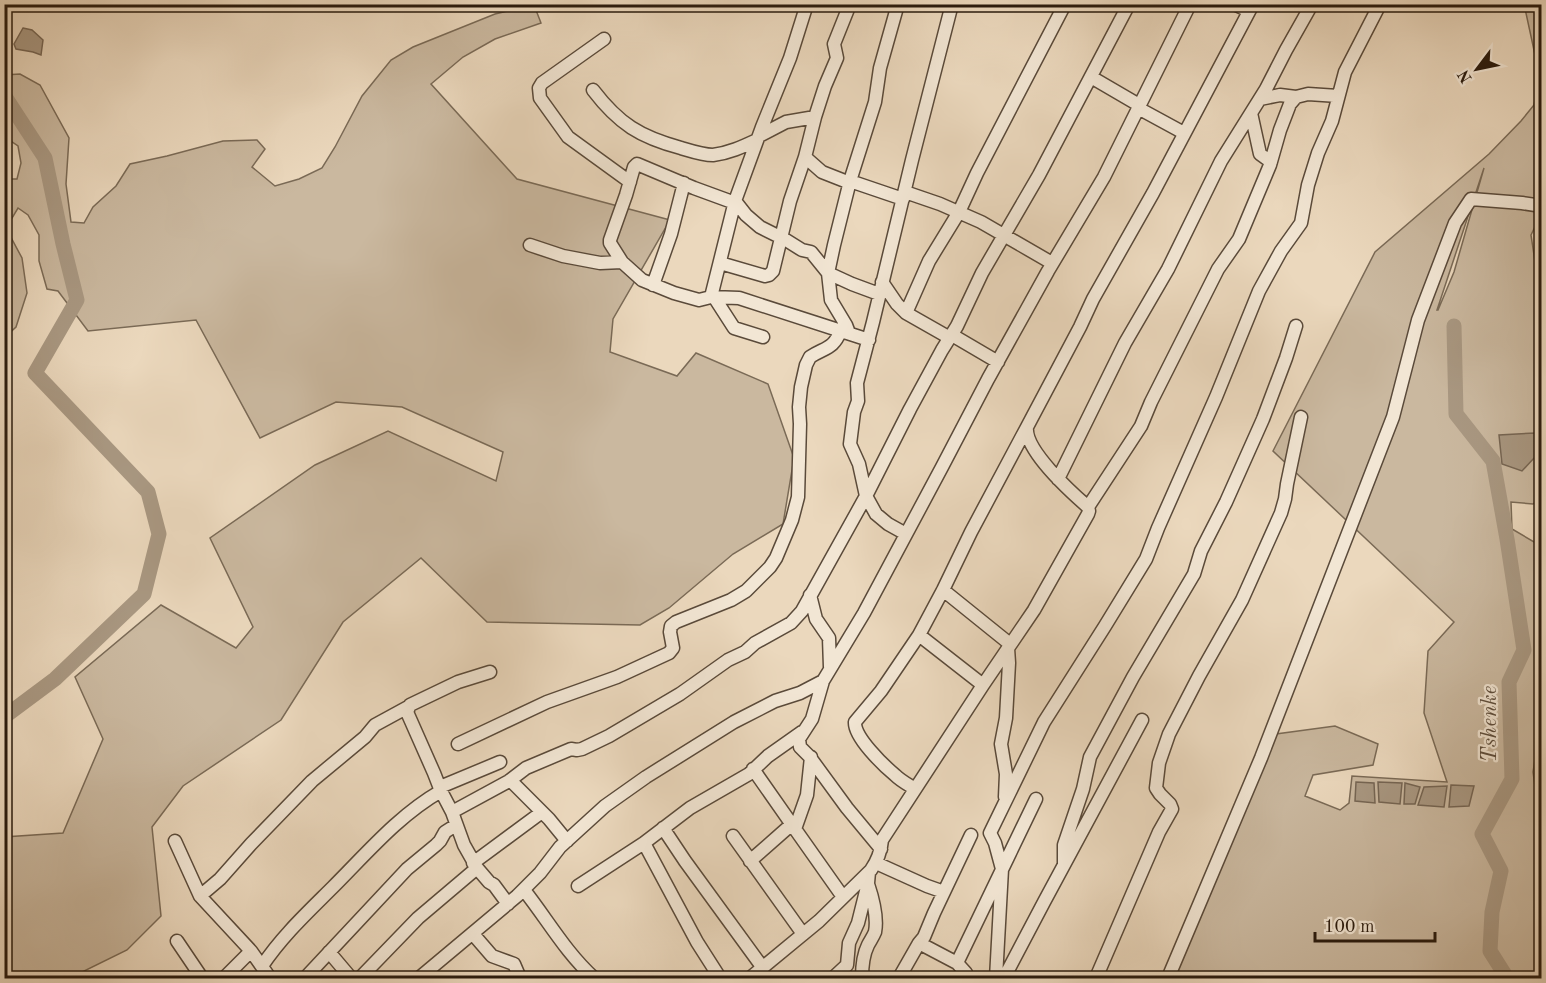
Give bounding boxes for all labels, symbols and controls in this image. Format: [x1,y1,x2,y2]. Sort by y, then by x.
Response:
north arrow [1447,39,1507,99]
text: N [1456,66,1476,85]
water label: Tshenke [1479,685,1501,763]
scale bar [1315,905,1435,943]
text: 100 m [1324,918,1375,936]

